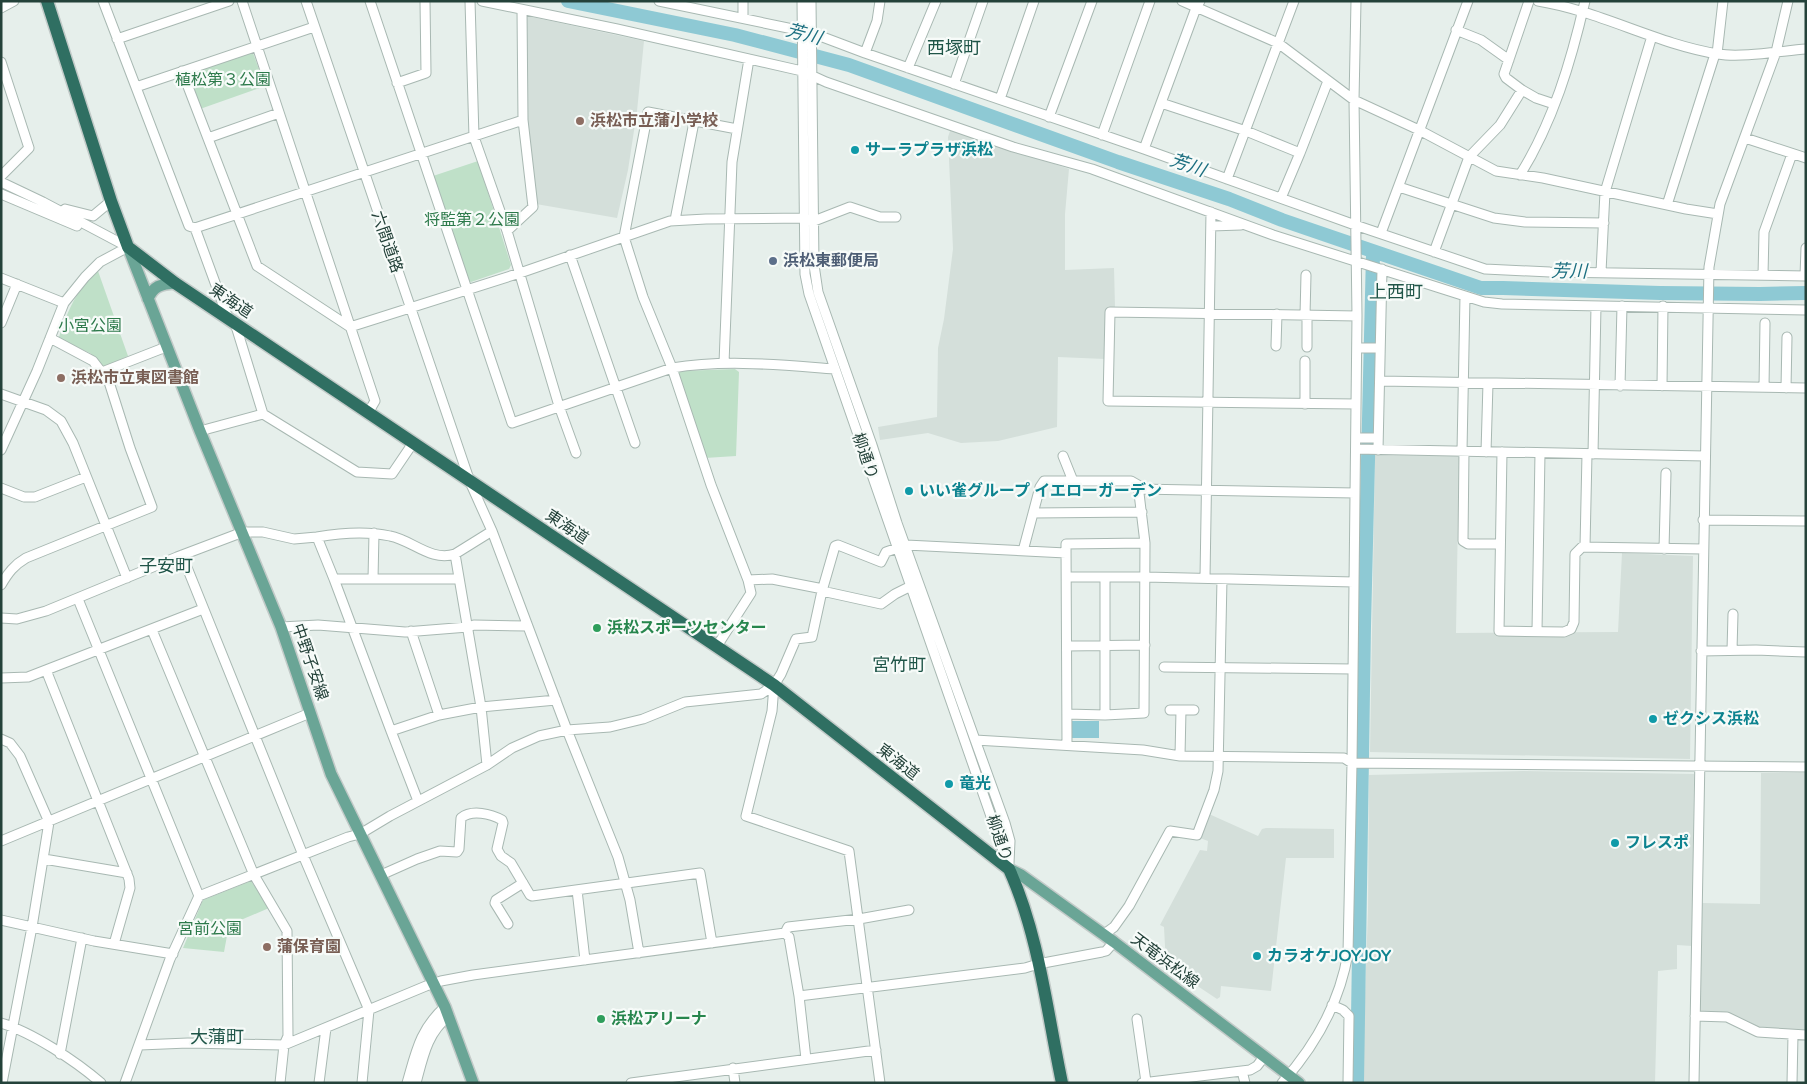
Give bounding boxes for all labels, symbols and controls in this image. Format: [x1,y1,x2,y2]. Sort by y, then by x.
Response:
water label: 芳川 [784,19,826,50]
district label: 西塚町 [927,37,981,59]
park label: 植松第３公園 [175,70,271,90]
place label: 浜松市立蒲小学校 [590,111,718,131]
marker: 浜松市立蒲小学校 [574,115,586,127]
place label: サーラプラザ浜松 [865,140,993,160]
marker: サーラプラザ浜松 [849,144,861,156]
water label: 芳川 [1167,149,1210,182]
street label: 六間道路 [367,208,407,276]
park label: 将監第２公園 [424,210,520,230]
place label: 浜松東郵便局 [783,251,879,271]
marker: 浜松東郵便局 [767,255,779,267]
water label: 芳川 [1551,260,1589,282]
street label: 東海道 [206,279,256,323]
district label: 上西町 [1369,281,1423,303]
park label: 小宮公園 [58,316,122,336]
place label: 浜松市立東図書館 [71,368,199,388]
marker: 浜松市立東図書館 [55,372,67,384]
street label: 柳通り [848,430,882,482]
place label: いい雀グループ イエローガーデン [919,481,1162,501]
marker: いい雀グループ イエローガーデン [903,485,915,497]
street label: 東海道 [542,505,592,549]
district label: 子安町 [139,555,193,577]
place label: 浜松スポーツセンター [607,618,767,638]
street label: 中野子安線 [288,621,332,703]
marker: 浜松スポーツセンター [591,622,603,634]
district label: 宮竹町 [872,654,926,676]
place label: ゼクシス浜松 [1663,709,1759,729]
marker: ゼクシス浜松 [1647,713,1659,725]
street label: 東海道 [873,739,923,785]
place label: 竜光 [959,774,991,794]
marker: 竜光 [943,778,955,790]
street label: 柳通り [982,812,1016,864]
place label: フレスポ [1625,833,1689,853]
marker: フレスポ [1609,837,1621,849]
park label: 宮前公園 [178,919,242,939]
street label: 天竜浜松線 [1127,929,1203,993]
place label: 蒲保育園 [277,937,341,957]
marker: 蒲保育園 [261,941,273,953]
place label: カラオケJOYJOY [1267,946,1392,966]
marker: カラオケJOYJOY [1251,950,1263,962]
place label: 浜松アリーナ [611,1009,707,1029]
marker: 浜松アリーナ [595,1013,607,1025]
district label: 大蒲町 [190,1026,244,1048]

